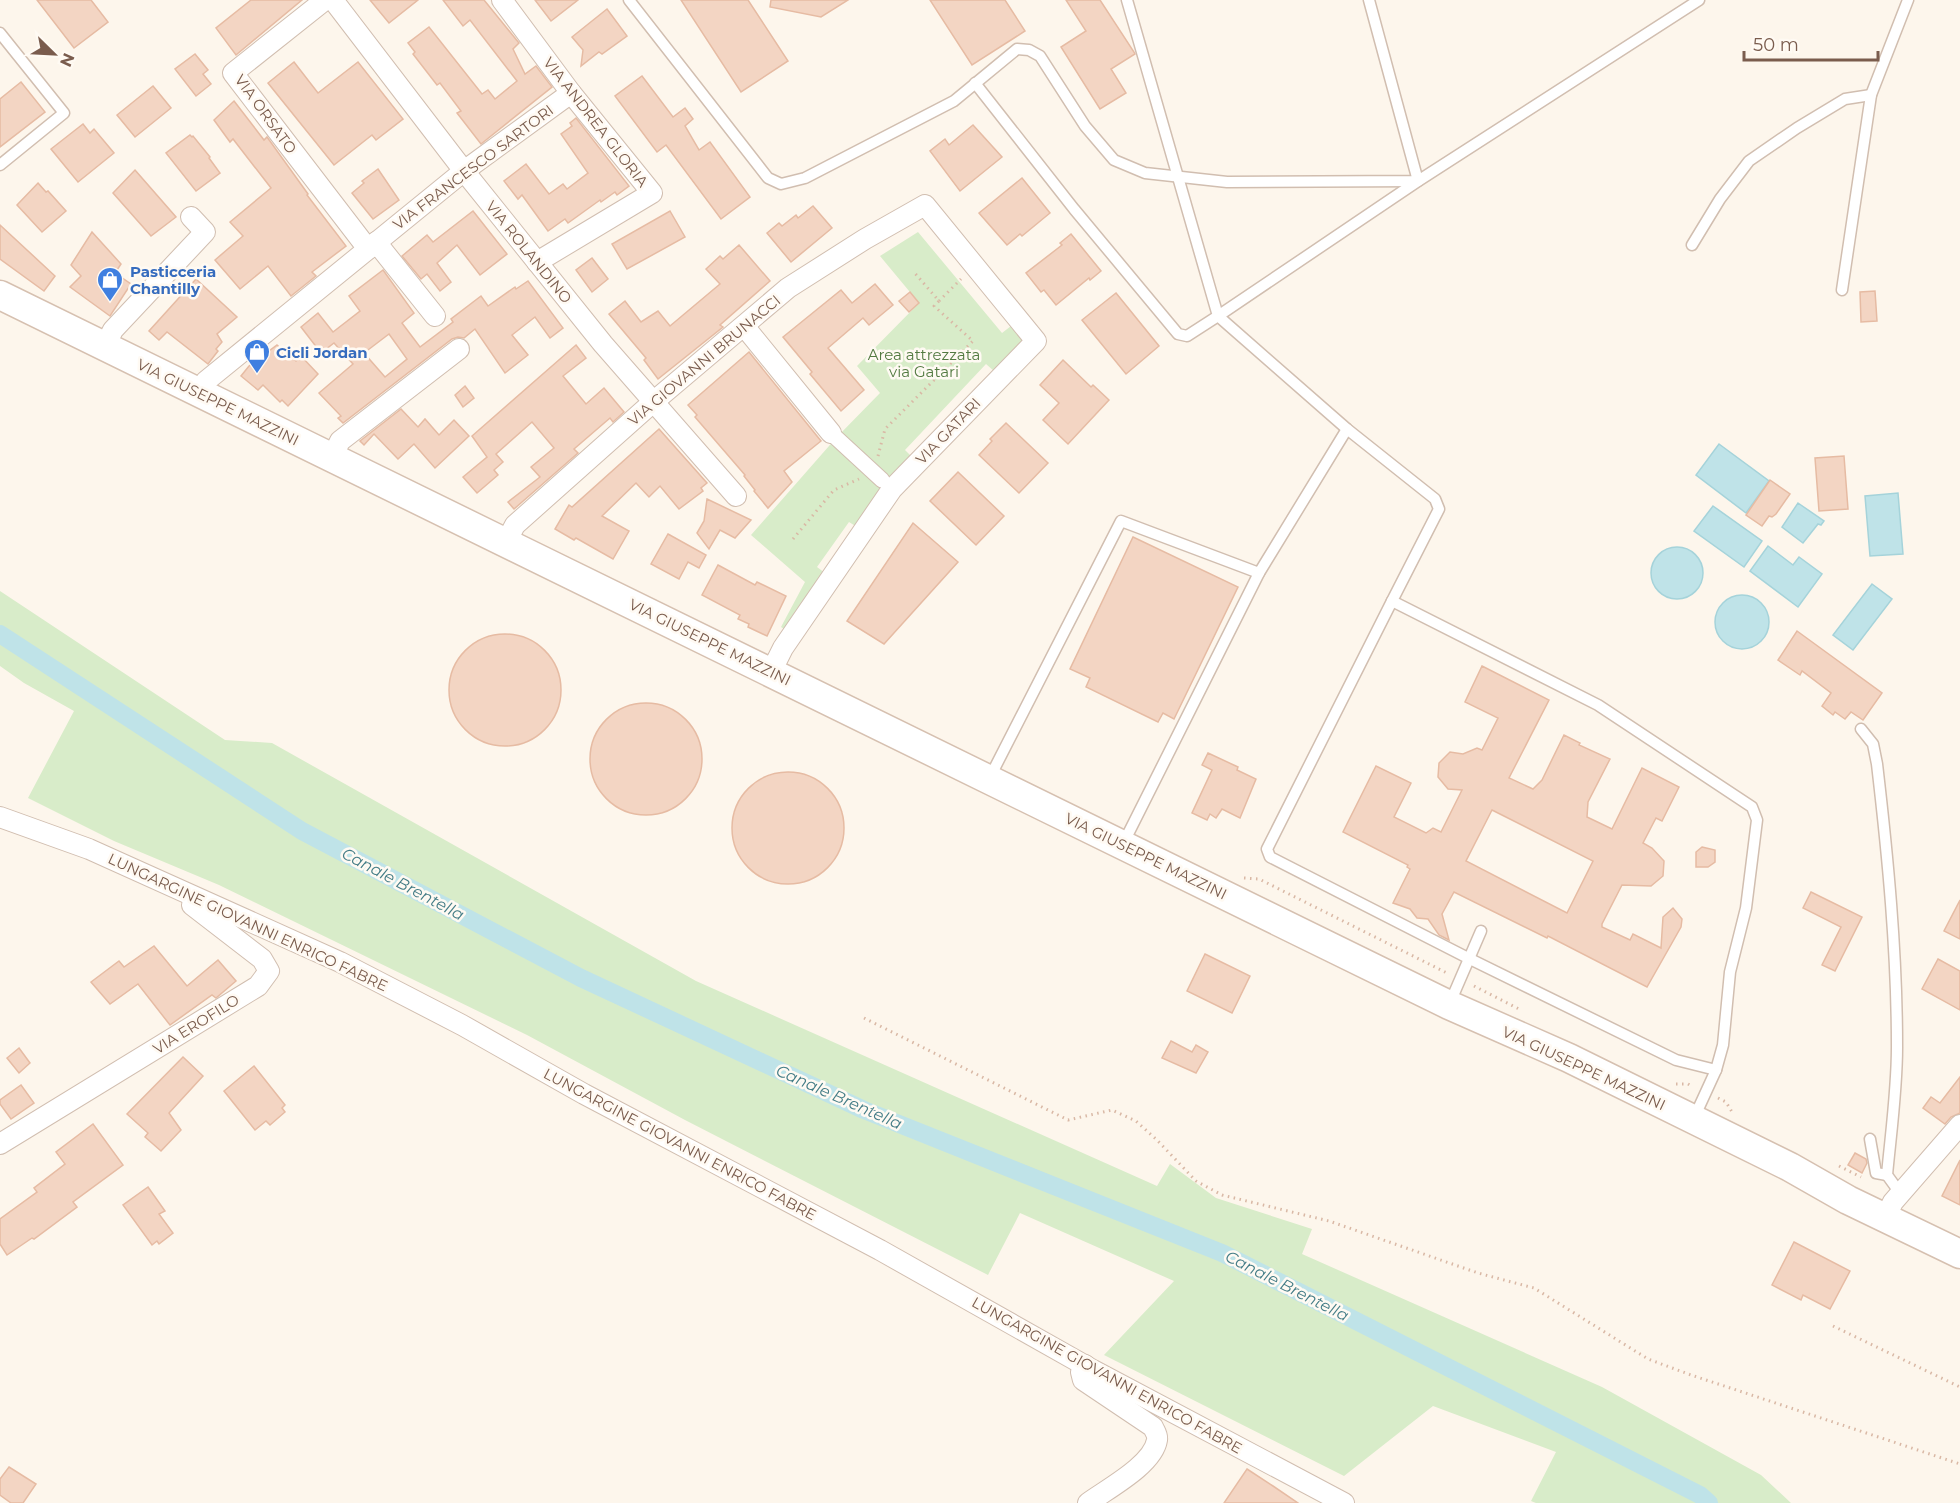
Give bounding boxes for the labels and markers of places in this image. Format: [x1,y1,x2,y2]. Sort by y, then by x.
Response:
place label: Pasticceria Chantilly [130,262,216,298]
shop icon: Pasticceria Chantilly [95,265,125,303]
shop icon: Cicli Jordan [242,337,272,375]
place label: Cicli Jordan [276,343,368,362]

